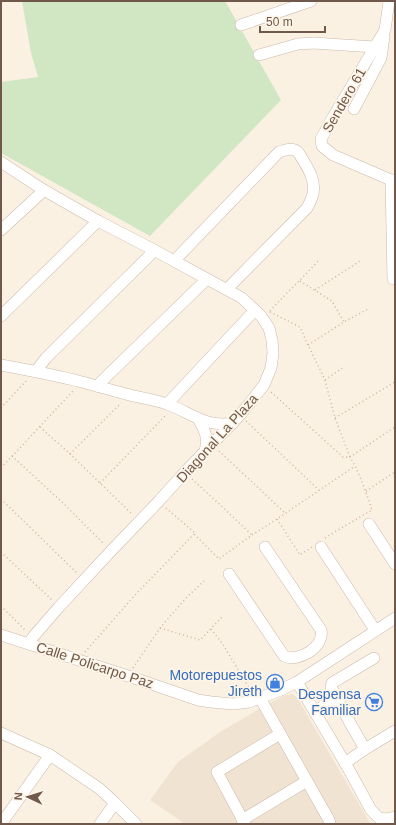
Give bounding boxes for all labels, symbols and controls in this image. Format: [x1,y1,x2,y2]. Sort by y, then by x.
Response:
scale bar [260,8,325,34]
text: 50 m [266,15,293,29]
street label: Sendero 61 [319,64,369,135]
street label: Diagonal La Plaza [173,390,261,486]
street label: Calle Policarpo Paz [34,639,156,691]
place label: Motorepuestos Jireth [169,667,262,699]
shop icon: Motorepuestos Jireth [265,673,285,693]
place label: Despensa Familiar [298,686,361,718]
supermarket icon: Despensa Familiar [364,692,384,712]
north arrow [8,777,48,817]
text: N [12,792,24,801]

